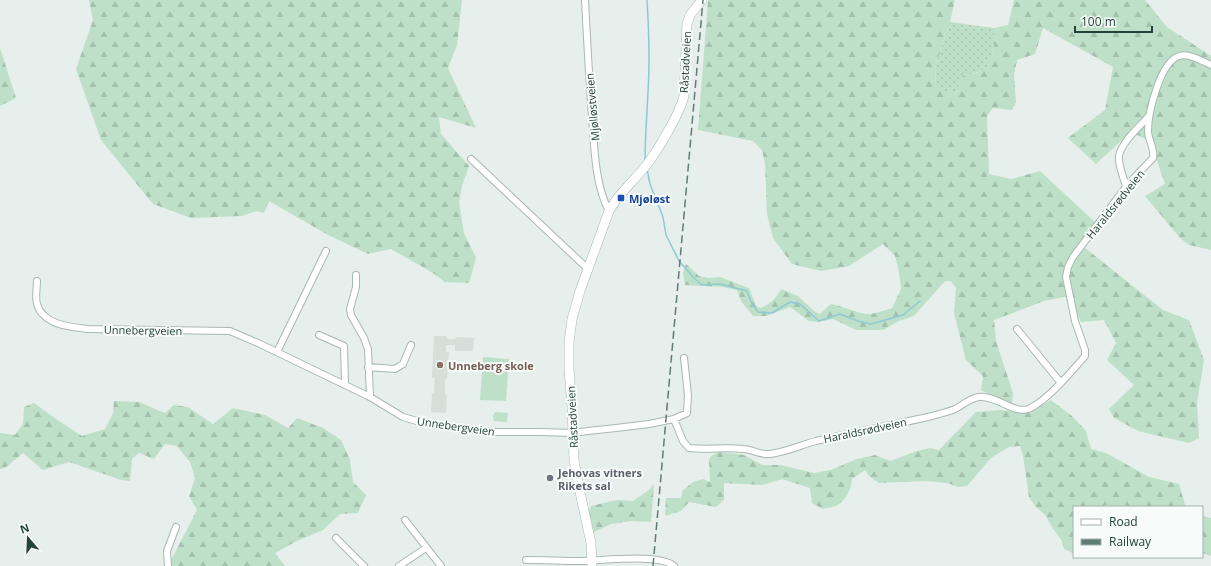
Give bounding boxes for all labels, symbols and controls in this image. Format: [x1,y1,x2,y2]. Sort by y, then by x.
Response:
scale bar [1075,8,1152,34]
text: 100 m [1081,13,1116,30]
street label: Råstadveien [676,31,694,93]
street label: Mjølløstveien [582,72,602,142]
street label: Haraldsrødveien [1082,166,1148,242]
place label: Mjøløst [629,191,670,206]
marker: Mjøløst [616,193,626,203]
street label: Unnebergveien [104,322,182,338]
place label: Unneberg skole [448,358,534,373]
marker: Unneberg skole [435,360,445,370]
street label: Råstadveien [563,386,581,448]
street label: Unnebergveien [416,413,496,439]
street label: Haraldsrødveien [822,414,908,446]
place label: Jehovas vitners Rikets sal [557,465,643,493]
marker: Jehovas vitners Rikets sal [545,473,555,483]
legend [1073,506,1203,558]
text: Road [1109,513,1138,530]
north arrow [8,518,48,558]
text: N [18,520,31,537]
text: Railway [1109,533,1152,550]

